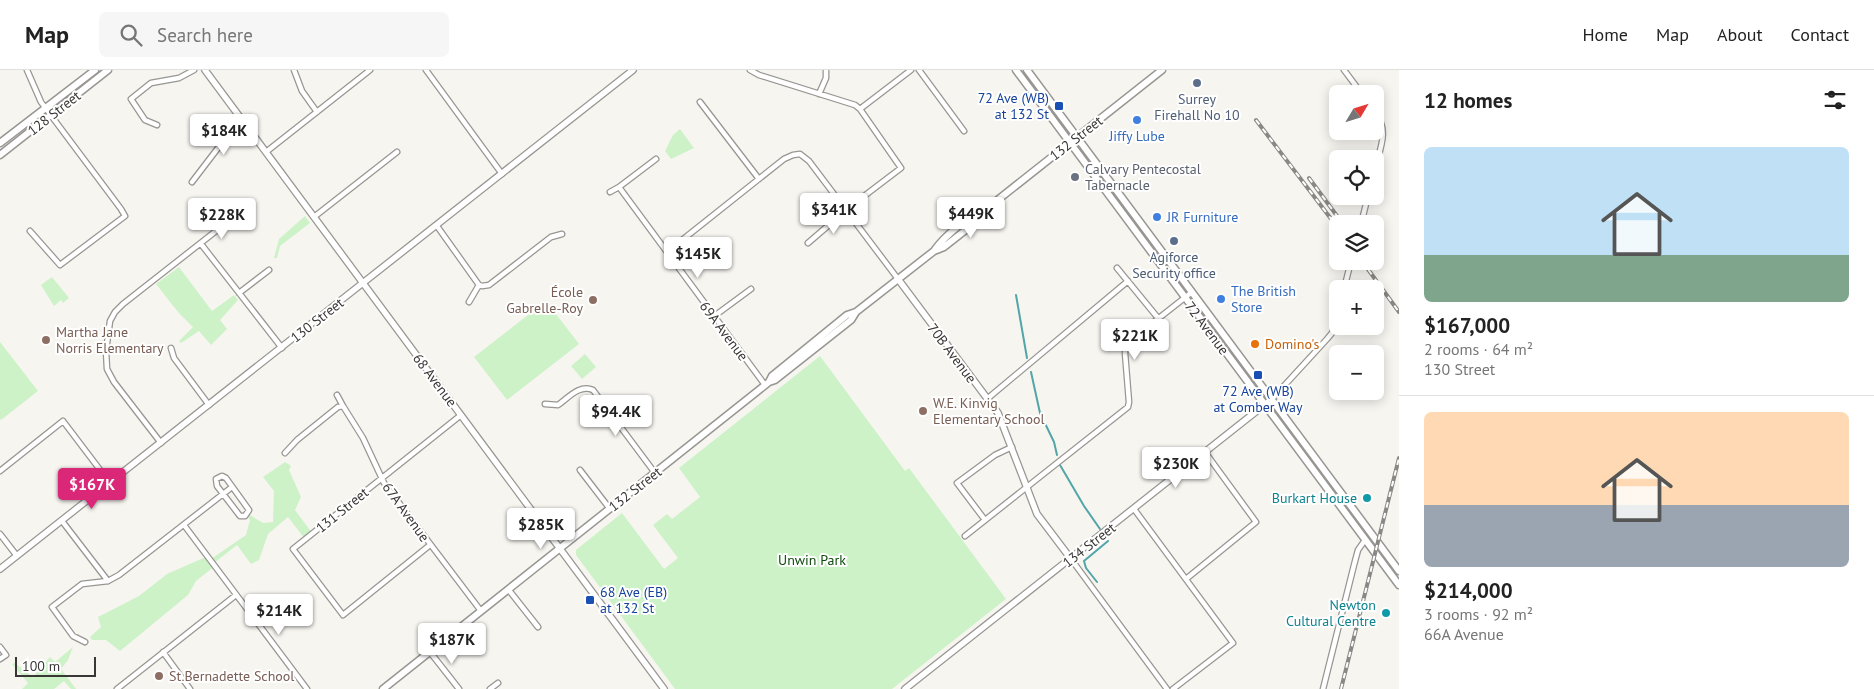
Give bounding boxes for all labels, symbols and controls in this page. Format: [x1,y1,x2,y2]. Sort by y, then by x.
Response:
search box [99,12,449,57]
text: Map [25,19,69,50]
icon: search [117,21,145,49]
text: Search here [157,23,253,47]
text: Home [1582,23,1628,46]
text: Map [1656,23,1689,46]
text: About [1717,23,1763,46]
text: Contact [1791,23,1849,46]
marker: Surrey Firehall No 10 [1191,77,1203,89]
north arrow [1329,85,1384,140]
map controls [1329,85,1384,400]
icon: filters [1821,86,1849,114]
street label: 128 Street [24,87,84,139]
text: 12 homes [1424,87,1512,114]
place label: 72 Ave (WB) at 132 St [978,89,1049,123]
place label: Surrey Firehall No 10 [1154,90,1240,124]
marker: 72 Ave (WB) at 132 St [1053,100,1065,112]
street label: 132 Street [1046,112,1106,164]
pin: $184K [189,114,259,156]
marker: Jiffy Lube [1131,114,1143,126]
text: $184K [201,120,247,140]
place label: Jiffy Lube [1108,127,1165,145]
button: locate [1329,150,1384,205]
place label: Calvary Pentecostal Tabernacle [1085,160,1201,194]
marker: Calvary Pentecostal Tabernacle [1069,171,1081,183]
icon: home [1592,179,1682,269]
pin: $341K [799,192,869,235]
pin: $449K [936,196,1006,239]
pin: $228K [187,198,257,240]
text: $341K [811,199,857,219]
text: $449K [948,203,994,223]
text: $228K [199,204,245,224]
place label: JR Furniture [1166,208,1238,226]
marker: JR Furniture [1151,211,1163,223]
button: layers [1329,215,1384,270]
marker: Agiforce Security office [1168,235,1180,247]
pin: $145K [663,236,733,279]
text: $145K [675,243,721,263]
place label: Agiforce Security office [1132,248,1216,282]
button: + [1329,280,1384,335]
place label: The British Store [1231,282,1296,316]
place label: École Gabrelle-Roy [506,283,583,317]
marker: The British Store [1215,293,1227,305]
street label: 130 Street [287,294,347,346]
marker: École Gabrelle-Roy [587,294,599,306]
street label: 69A Avenue [696,298,752,364]
street label: 72 Avenue [1181,298,1233,358]
text: $167,000 [1424,312,1510,339]
pin: $221K [1100,318,1170,361]
street label: 70B Avenue [924,319,980,387]
place label: Martha Jane Norris Elementary [56,323,164,357]
text: $221K [1112,325,1158,345]
marker: Martha Jane Norris Elementary [40,334,52,346]
place label: Domino's [1265,335,1319,353]
marker: Domino's [1249,338,1261,350]
text: 2 rooms · 64 m² [1424,339,1533,359]
button: − [1329,345,1384,400]
street label: 68 Avenue [409,350,461,410]
text: 130 Street [1424,359,1495,379]
marker: 72 Ave (WB) at Comber Way [1252,369,1264,381]
place label: 72 Ave (WB) at Comber Way [1213,382,1303,416]
pin: $94.4K [575,394,657,437]
place label: W.E. Kinvig Elementary School [933,394,1045,428]
text: $94.4K [591,401,641,421]
marker: W.E. Kinvig Elementary School [917,405,929,417]
icon: home [1592,445,1682,535]
pin: $230K [1141,446,1211,489]
text: $230K [1153,453,1199,473]
street label: 132 Street [605,463,665,515]
pin: $167K [57,468,127,510]
text: $167K [69,474,115,494]
street label: 67A Avenue [378,479,434,545]
street label: 131 Street [312,483,372,537]
place label: Burkart House [1272,489,1357,507]
marker: Burkart House [1361,492,1373,504]
pin: $285K [506,508,576,550]
text: $285K [518,514,564,534]
street label: 134 Street [1059,519,1119,571]
park label: Unwin Park [778,551,846,569]
text: $214,000 [1424,577,1513,604]
place label: 68 Ave (EB) at 132 St [600,583,667,617]
pin: $214K [244,594,314,636]
marker: 68 Ave (EB) at 132 St [584,594,596,606]
place label: Newton Cultural Centre [1286,596,1376,630]
text: $214K [256,600,302,620]
text: 3 rooms · 92 m² [1424,604,1533,624]
marker: Newton Cultural Centre [1380,607,1392,619]
pin: $187K [417,622,487,665]
text: 66A Avenue [1424,624,1504,644]
text: $187K [429,629,475,649]
scale bar [15,654,96,677]
text: 100 m [22,657,60,675]
place label: St.Bernadette School [169,667,294,685]
marker: St.Bernadette School [153,670,165,682]

